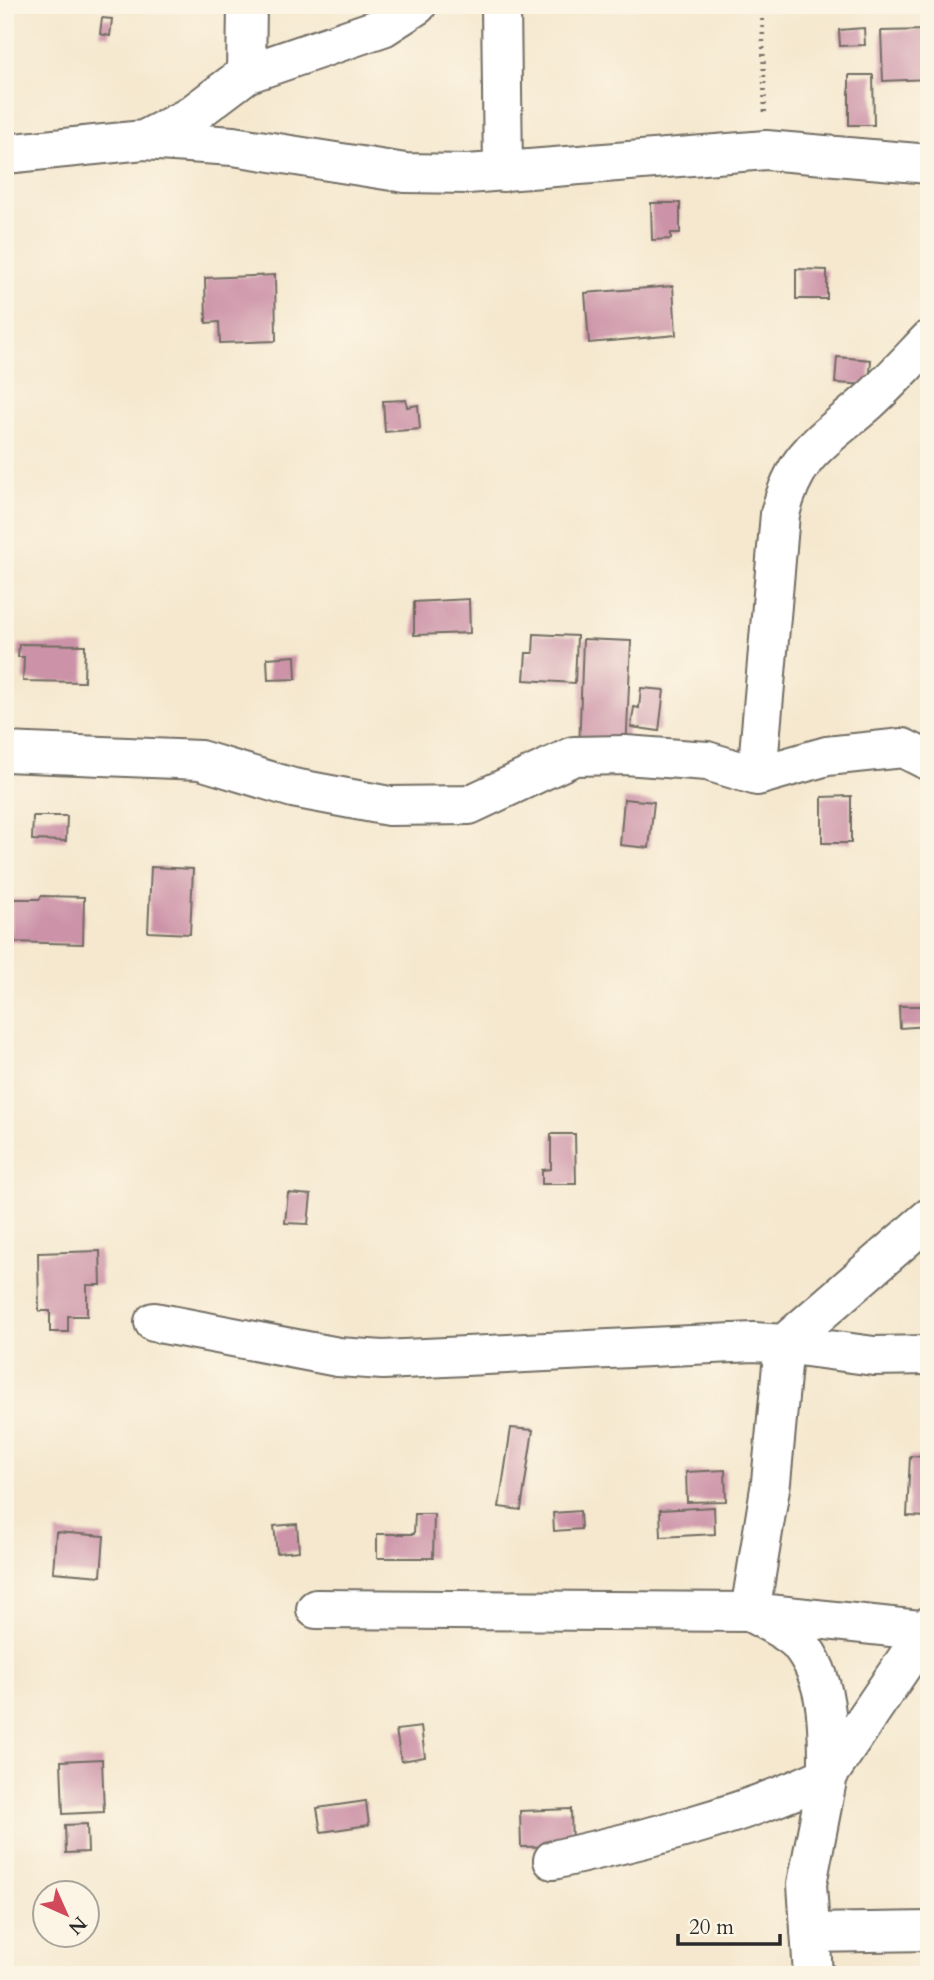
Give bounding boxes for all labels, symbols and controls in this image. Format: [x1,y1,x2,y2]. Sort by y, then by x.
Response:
north arrow [32,1878,102,1948]
scale bar [678,1903,780,1947]
text: N [62,1910,92,1941]
text: 20 m [689,1913,734,1942]

